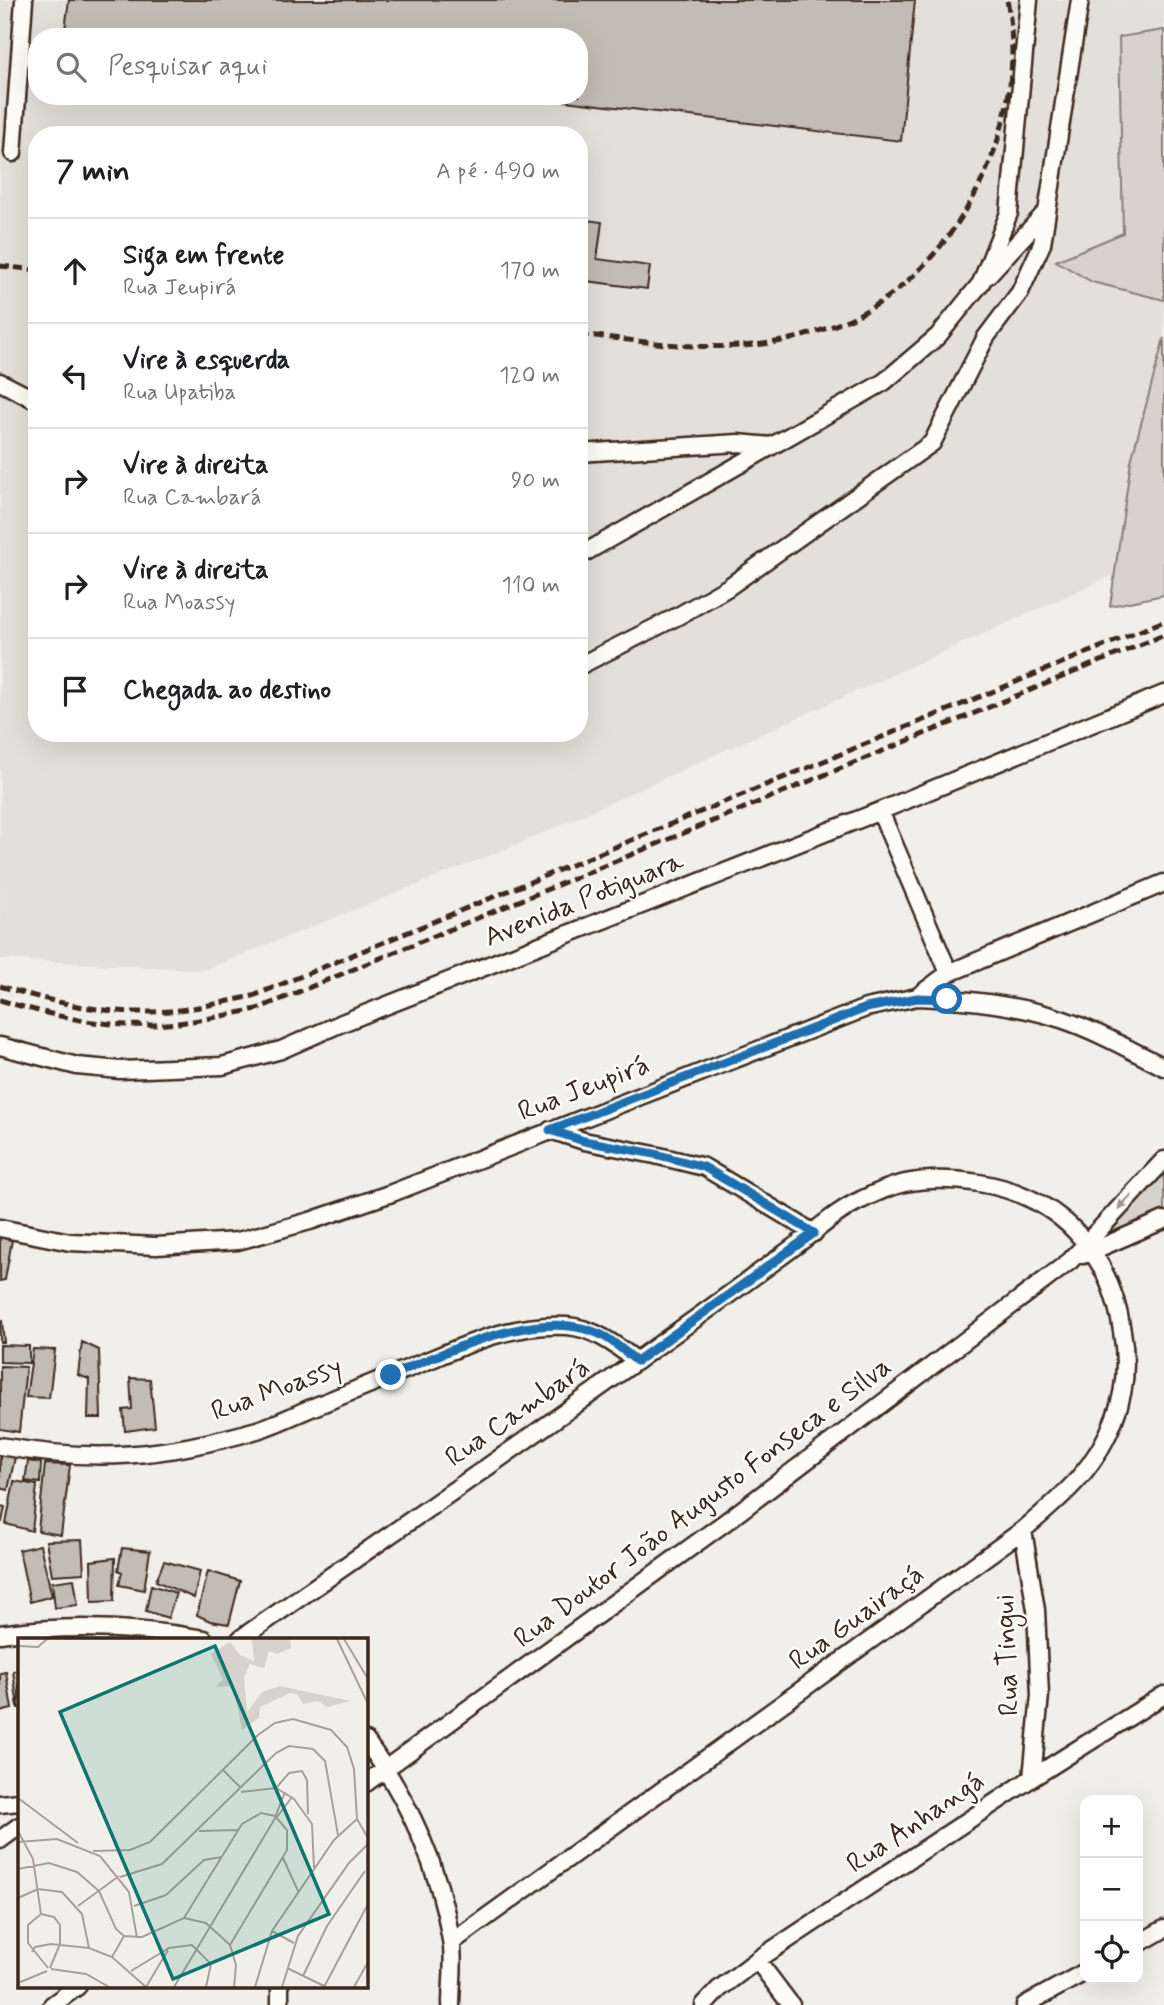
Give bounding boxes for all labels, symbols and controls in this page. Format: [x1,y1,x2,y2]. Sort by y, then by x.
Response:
search box [28,28,588,105]
icon: search [52,48,90,86]
text: Pesquisar aqui [108,50,267,84]
text: 7 min [56,152,130,191]
text: A pé · 490 m [436,157,560,187]
text: Siga em frente [123,239,284,273]
icon: ahead [56,252,94,290]
text: 170 m [500,256,560,286]
text: Rua Jeupirá [123,273,236,303]
text: Vire à esquerda [123,344,290,378]
icon: left [56,357,94,395]
text: 120 m [499,361,560,391]
text: Rua Upatiba [123,378,236,408]
text: Vire à direita [123,449,269,483]
icon: right [56,462,94,500]
text: 90 m [511,466,560,496]
text: Rua Cambará [123,483,261,513]
text: Vire à direita [123,554,269,588]
icon: right [56,567,94,605]
text: 110 m [501,571,560,601]
text: Rua Moassy [123,588,235,618]
icon: arrive [56,672,94,710]
text: Chegada ao destino [123,674,331,708]
street label: Avenida Potiguara [479,843,689,957]
route start [931,983,962,1014]
street label: Rua Jeupirá [513,1047,655,1131]
one-way arrow [1118,1193,1134,1210]
street label: Rua Moassy [206,1349,348,1431]
street label: Rua Doutor João Augusto Fonseca e Silva [507,1349,899,1657]
street label: Rua Cambará [438,1350,598,1476]
route end [375,1359,406,1390]
street label: Rua Guairaçá [782,1556,932,1680]
street label: Rua Tingui [987,1593,1031,1717]
inset map [18,1638,368,1988]
street label: Rua Anhangá [840,1763,992,1883]
map controls [1080,1795,1143,1984]
button: + [1080,1795,1143,1858]
button: − [1080,1858,1143,1921]
button: locate [1080,1921,1143,1984]

